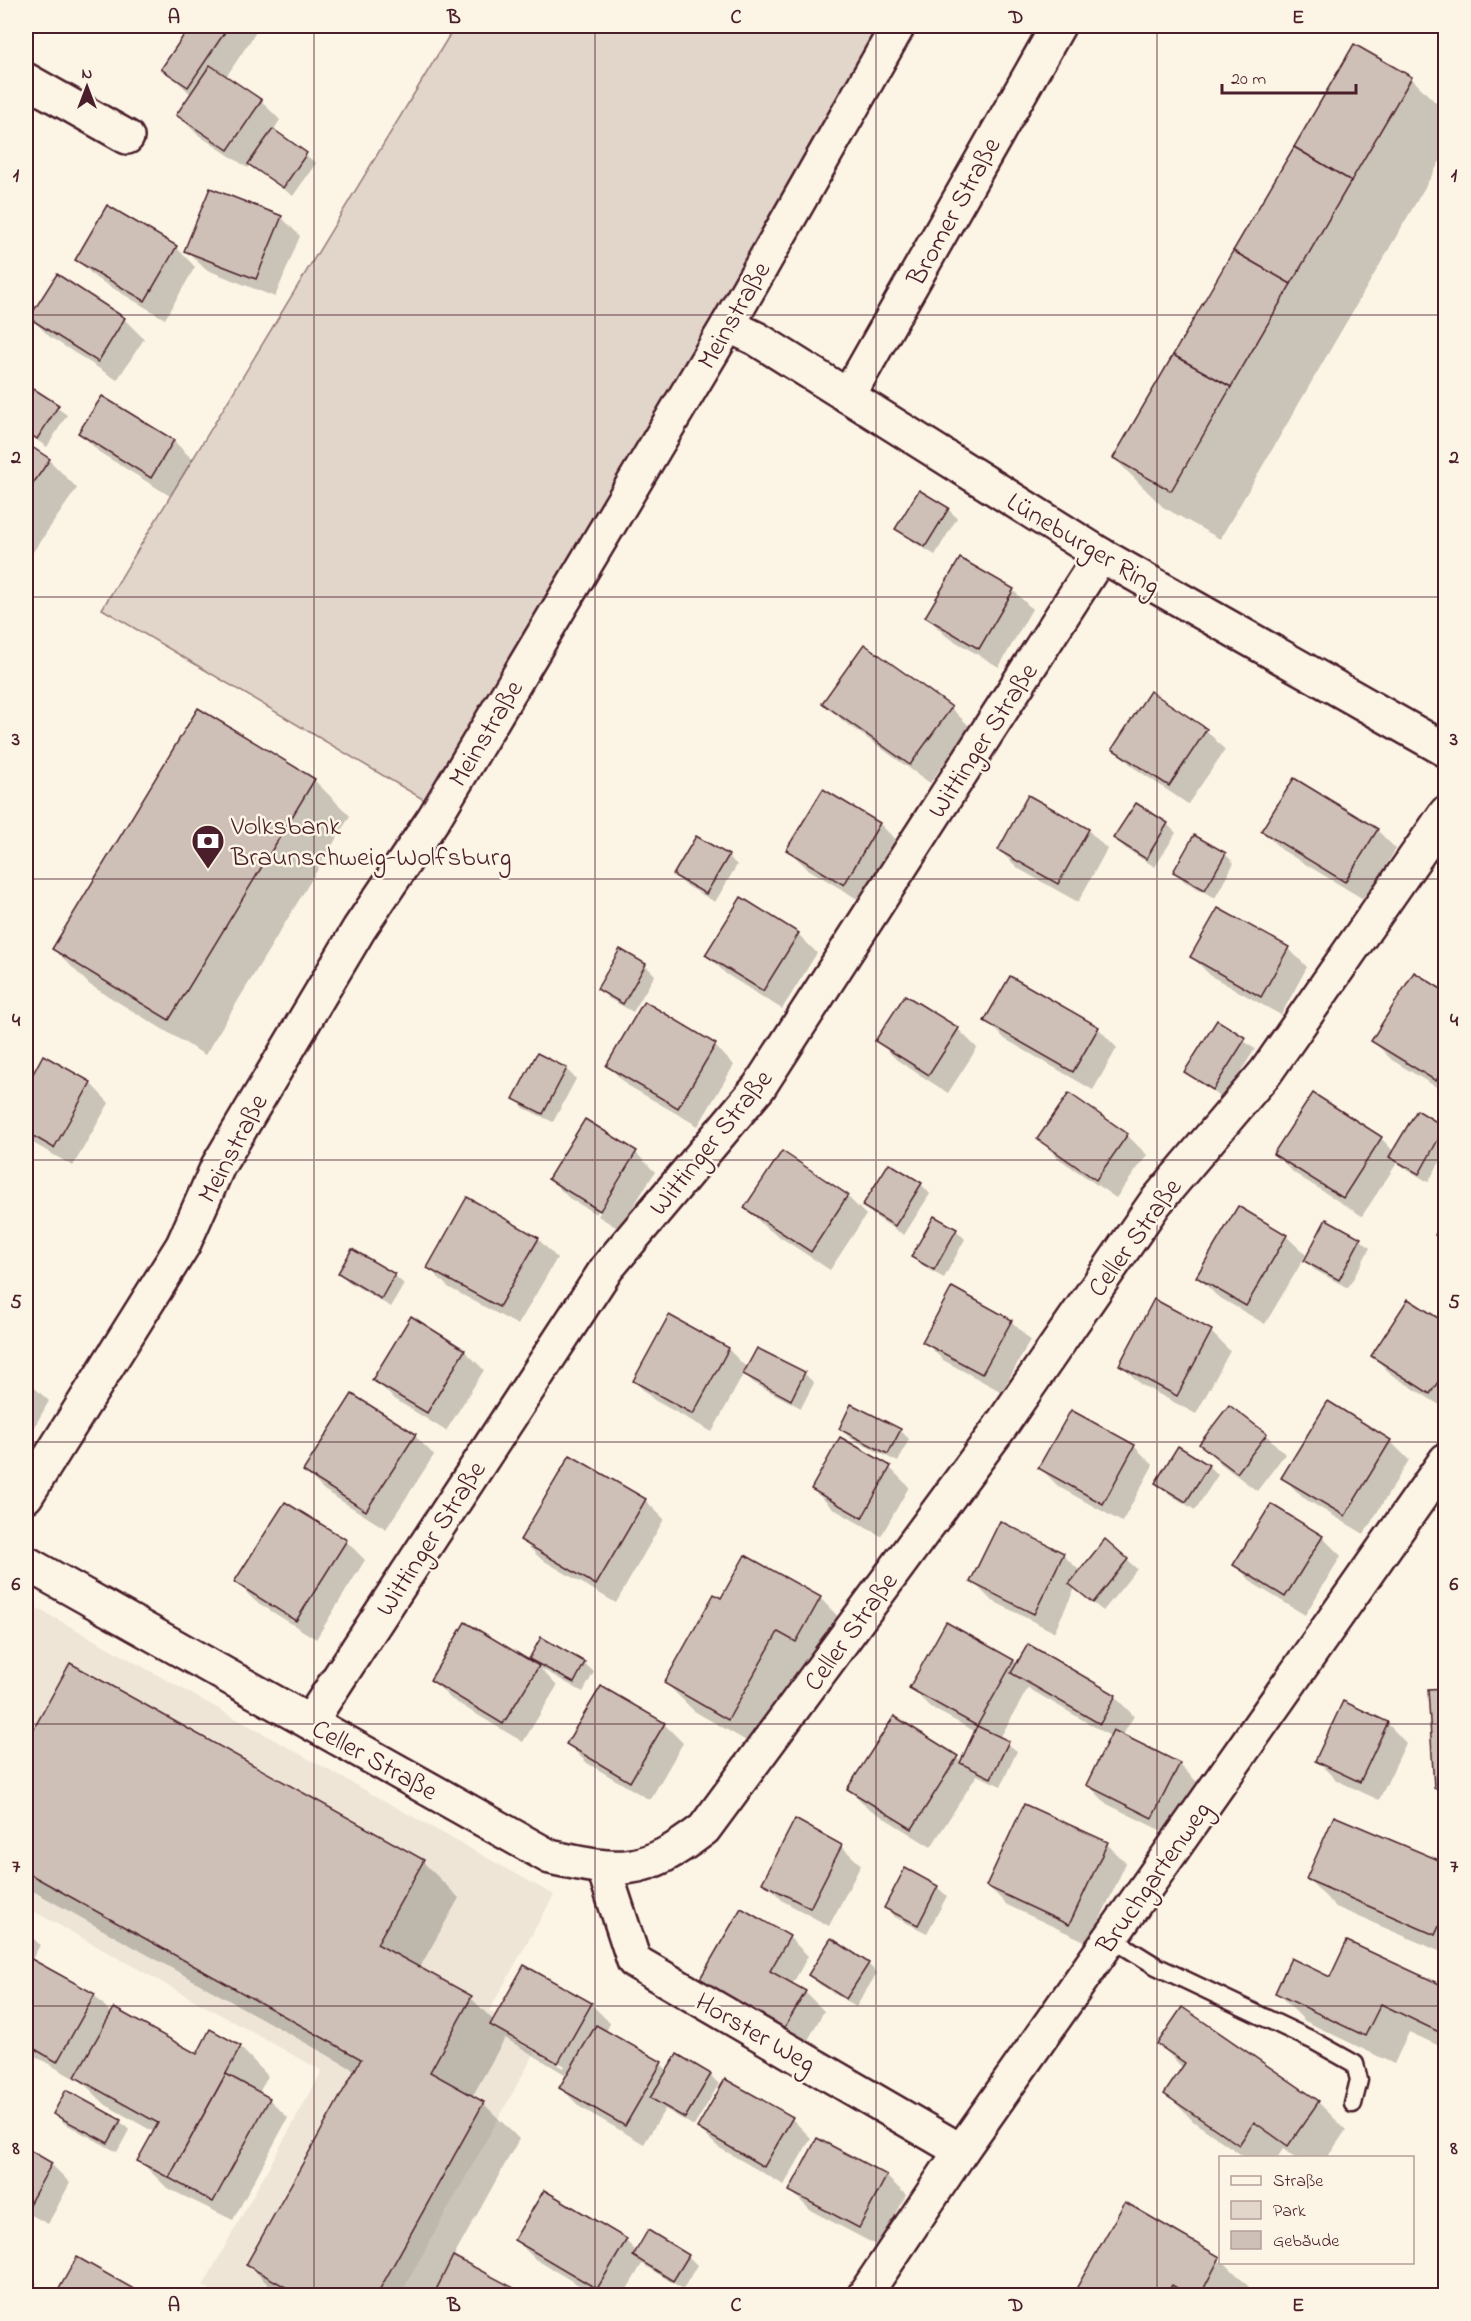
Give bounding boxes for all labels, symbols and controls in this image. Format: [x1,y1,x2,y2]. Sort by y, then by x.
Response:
text: A [168,4,180,33]
text: B [446,4,461,33]
text: C [731,4,742,33]
text: D [1008,4,1023,33]
text: E [1292,4,1304,33]
north arrow [57,57,117,117]
scale bar [1222,57,1356,95]
text: N [82,62,93,86]
text: 20 m [1231,67,1266,93]
street label: Bromer Straße [898,130,1013,294]
text: 1 [13,162,20,191]
text: 1 [1451,162,1458,191]
street label: Meinstraße [689,254,782,377]
text: 2 [10,444,21,473]
text: 2 [1448,444,1459,473]
street label: Lüneburger Ring [998,484,1167,607]
street label: Wittinger Straße [919,655,1050,827]
street label: Meinstraße [440,673,535,795]
text: 3 [11,726,20,755]
text: 3 [1449,726,1458,755]
place label: Volksbank Braunschweig-Wolfsburg [230,808,511,878]
bank icon: Volksbank Braunschweig-Wolfsburg [190,823,226,870]
text: 4 [12,1007,21,1036]
text: 4 [1450,1007,1459,1036]
street label: Wittinger Straße [641,1061,784,1225]
street label: Meinstraße [189,1087,280,1211]
street label: Celler Straße [1079,1170,1193,1306]
text: 5 [10,1289,22,1318]
text: 5 [1448,1289,1460,1318]
street label: Wittinger Straße [367,1453,498,1625]
street label: Celler Straße [795,1564,909,1700]
text: 6 [12,1571,21,1600]
text: 6 [1450,1571,1459,1600]
street label: Celler Straße [304,1710,445,1812]
street label: Bruchgartenweg [1087,1794,1222,1963]
text: 7 [12,1853,21,1882]
text: 7 [1450,1853,1459,1882]
street label: Horster Weg [687,1984,822,2084]
text: 8 [11,2135,20,2164]
text: 8 [1449,2135,1458,2164]
legend [1219,2156,1414,2264]
text: Straße [1273,2169,1324,2195]
text: Park [1273,2199,1306,2225]
text: Gebäude [1273,2229,1340,2255]
text: A [168,2292,180,2321]
text: B [446,2292,461,2321]
text: C [731,2292,742,2321]
text: D [1008,2292,1023,2321]
text: E [1292,2292,1304,2321]

